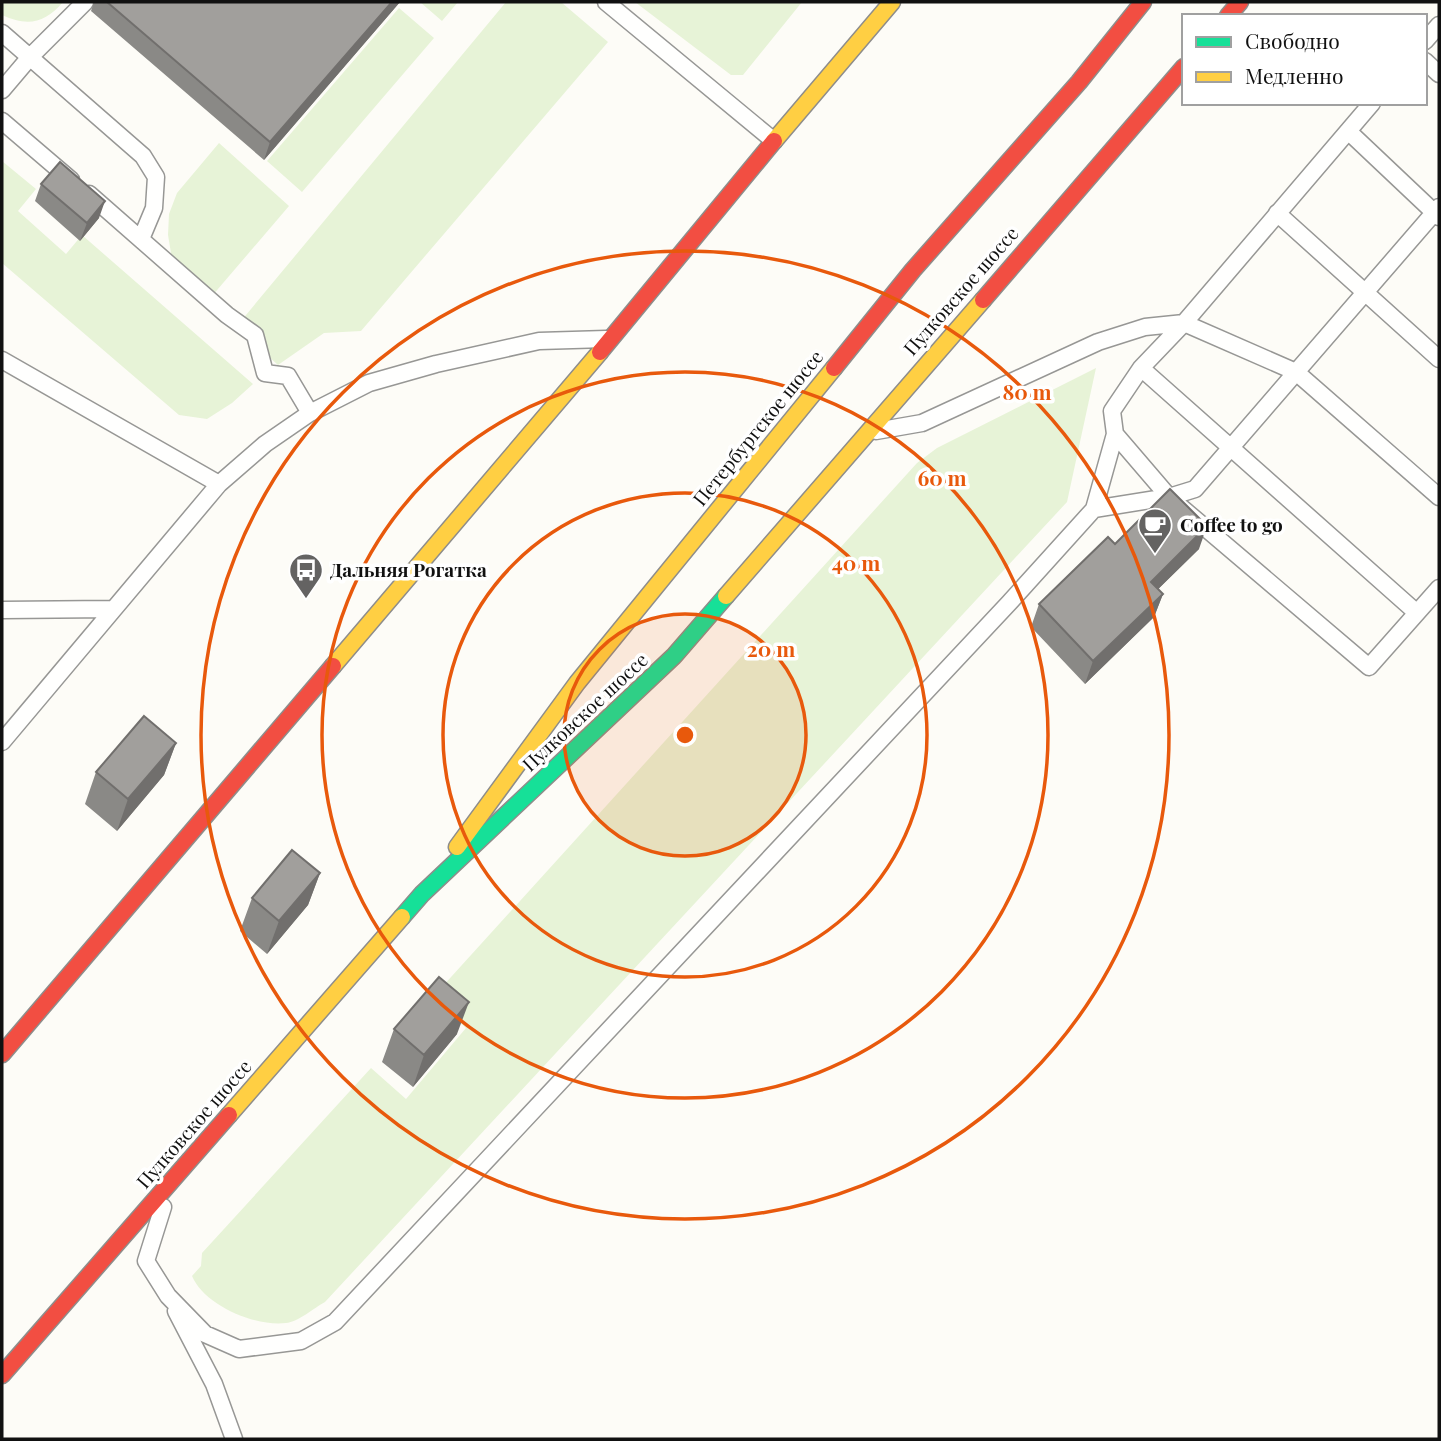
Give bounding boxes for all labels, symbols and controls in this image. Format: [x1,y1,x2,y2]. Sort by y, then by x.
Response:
legend [1182,14,1427,105]
text: Свободно [1245,26,1340,54]
text: Медленно [1245,61,1343,89]
street label: Пулковское шоссе [897,220,1023,360]
street label: Петербургское шоссе [686,344,828,511]
text: 80 m [1002,377,1052,405]
text: 60 m [917,463,967,491]
cafe icon: Coffee to go [1136,506,1174,555]
place label: Coffee to go [1180,511,1283,537]
text: 40 m [832,548,880,576]
bus stop icon: Дальняя Рогатка [287,551,325,600]
place label: Дальняя Рогатка [330,556,487,582]
text: 20 m [747,634,795,662]
street label: Пулковское шоссе [516,646,653,776]
centre of rings [673,723,697,747]
street label: Пулковское шоссе [130,1053,256,1193]

